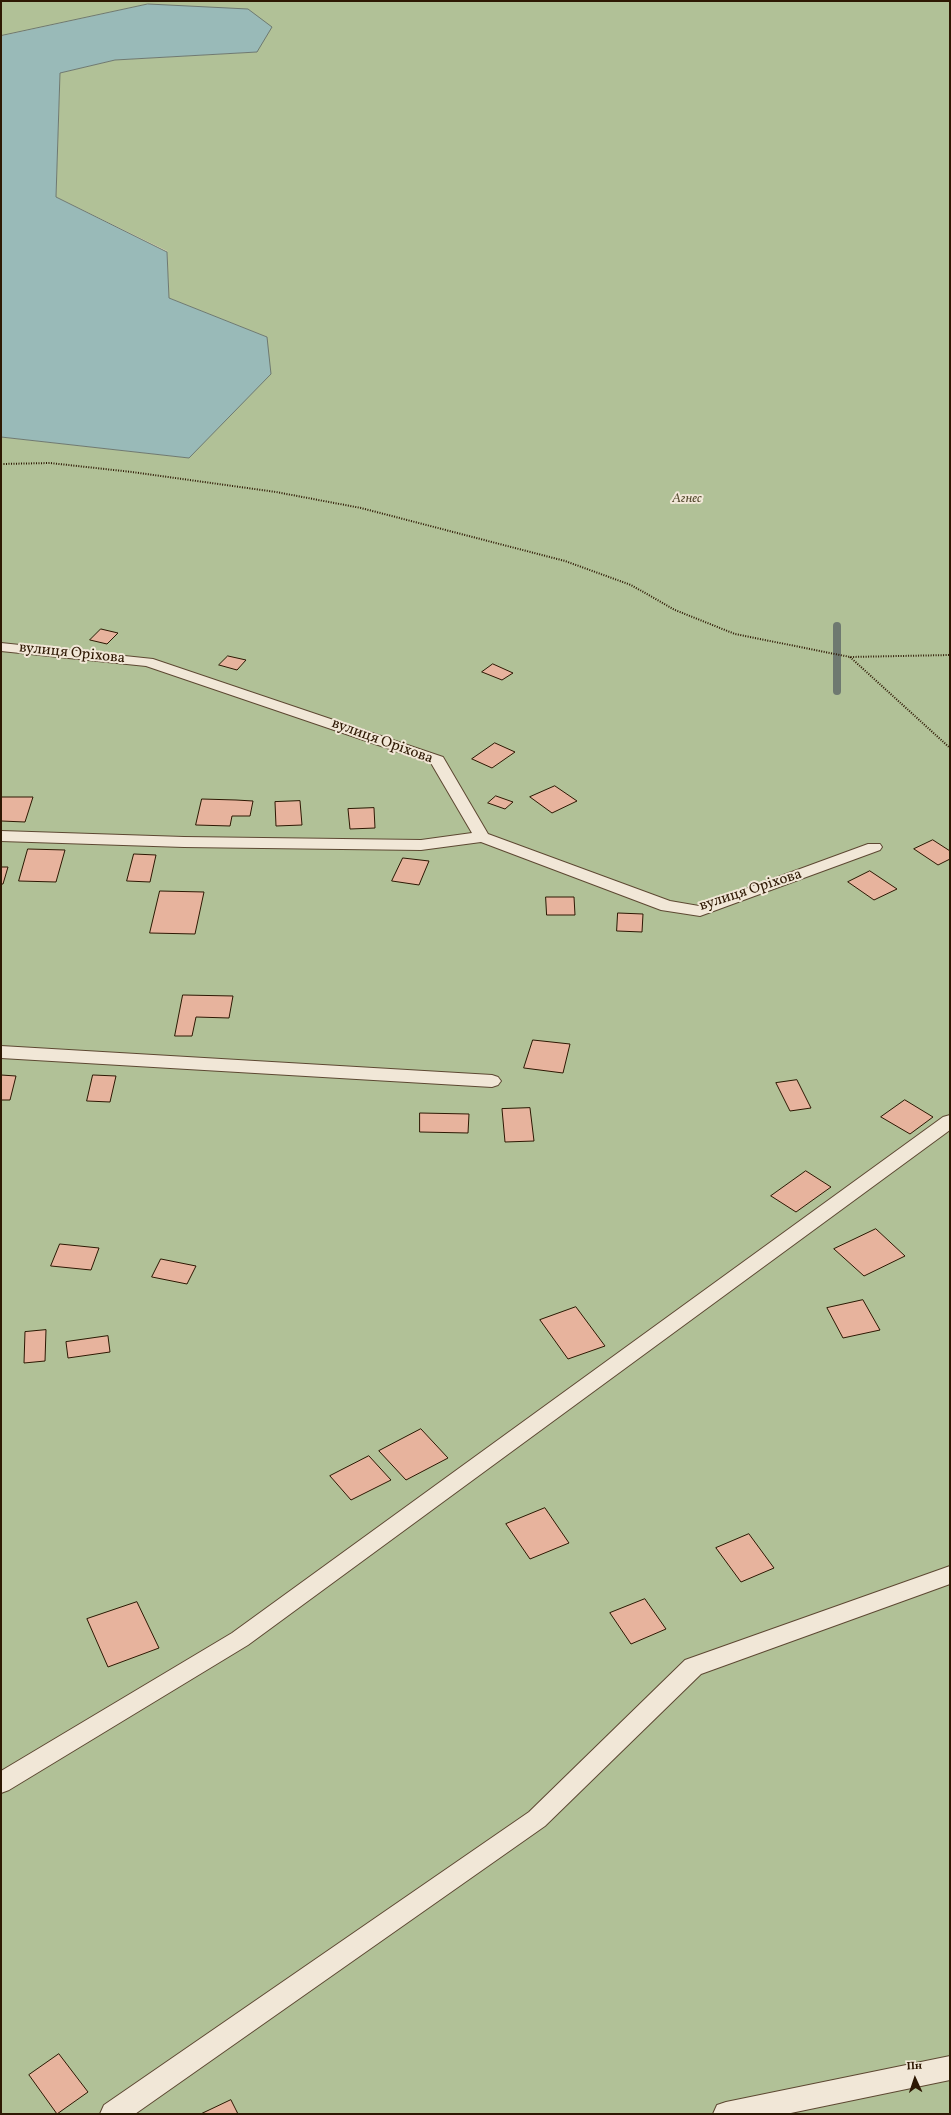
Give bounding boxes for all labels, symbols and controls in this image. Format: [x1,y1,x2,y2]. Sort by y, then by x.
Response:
park label: Агнес [672,492,702,508]
street label: вулиця Оріхова [18,639,126,669]
street label: вулиця Оріхова [329,715,435,769]
street label: вулиця Оріхова [697,866,805,916]
north arrow [895,2059,935,2099]
text: Пн [906,2059,923,2074]

